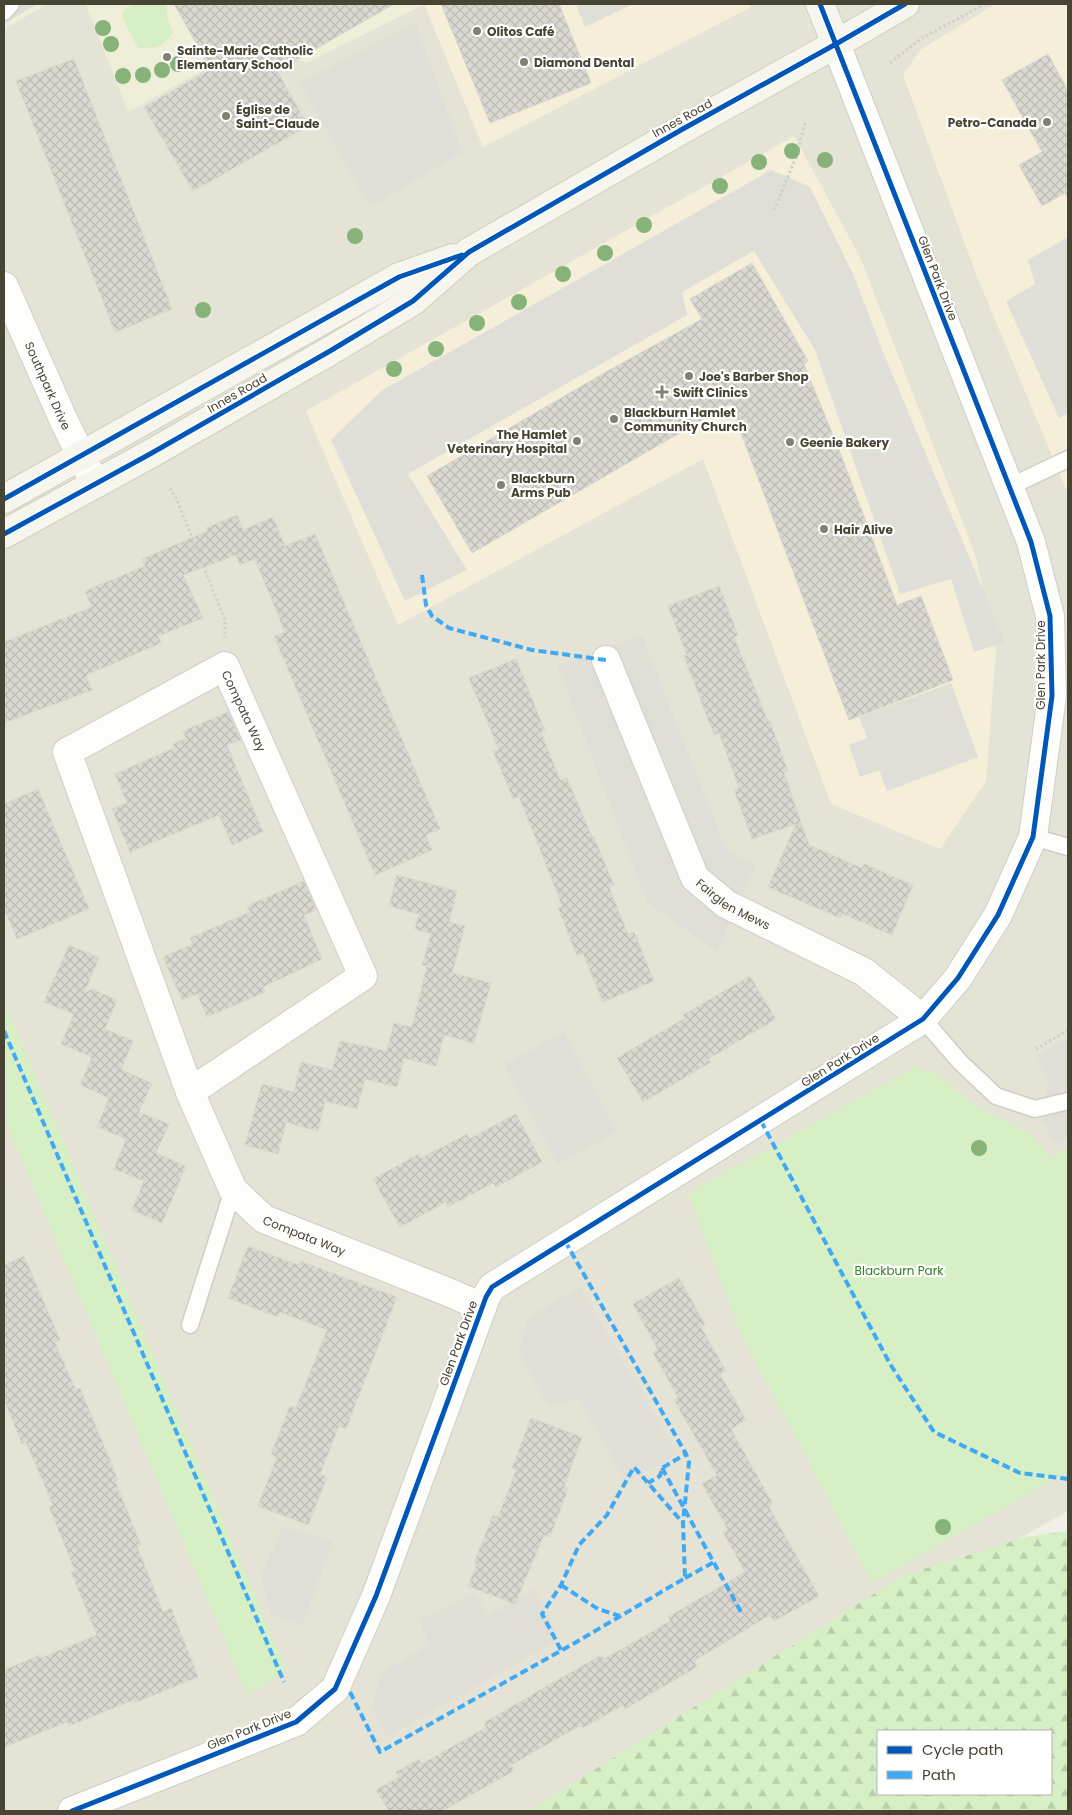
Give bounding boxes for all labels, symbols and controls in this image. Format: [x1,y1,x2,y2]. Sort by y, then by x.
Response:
place label: Olitos Café [487,23,555,40]
marker: Olitos Café [471,25,483,37]
place label: Sainte-Marie Catholic Elementary School [177,42,313,73]
marker: Sainte-Marie Catholic Elementary School [161,51,173,63]
place label: Diamond Dental [534,54,634,71]
marker: Diamond Dental [518,56,530,68]
street label: Innes Road [649,94,715,142]
place label: Église de Saint-Claude [236,101,320,132]
marker: Église de Saint-Claude [220,110,232,122]
place label: Petro-Canada [948,114,1037,131]
marker: Petro-Canada [1041,116,1053,128]
street label: Glen Park Drive [914,233,962,323]
street label: Southpark Drive [21,339,75,433]
place label: Joe's Barber Shop [699,368,809,385]
street label: Innes Road [204,369,270,417]
marker: Joe's Barber Shop [683,370,695,382]
place label: Swift Clinics [673,384,748,401]
marker: Swift Clinics [655,385,669,399]
place label: Blackburn Hamlet Community Church [624,404,747,435]
marker: Blackburn Hamlet Community Church [608,413,620,425]
place label: The Hamlet Veterinary Hospital [447,426,567,457]
place label: Geenie Bakery [800,434,889,451]
marker: The Hamlet Veterinary Hospital [571,435,583,447]
marker: Geenie Bakery [784,436,796,448]
place label: Blackburn Arms Pub [511,470,575,501]
marker: Blackburn Arms Pub [495,479,507,491]
place label: Hair Alive [834,521,894,538]
marker: Hair Alive [818,523,830,535]
street label: Glen Park Drive [1032,620,1049,710]
street label: Compata Way [218,668,270,755]
street label: Fairglen Mews [693,874,773,933]
street label: Glen Park Drive [797,1029,883,1091]
street label: Compata Way [260,1211,349,1259]
park label: Blackburn Park [855,1262,944,1279]
street label: Glen Park Drive [435,1298,481,1388]
street label: Glen Park Drive [204,1704,294,1754]
legend [877,1730,1052,1795]
text: Cycle path [922,1739,1003,1760]
text: Path [922,1764,956,1785]

